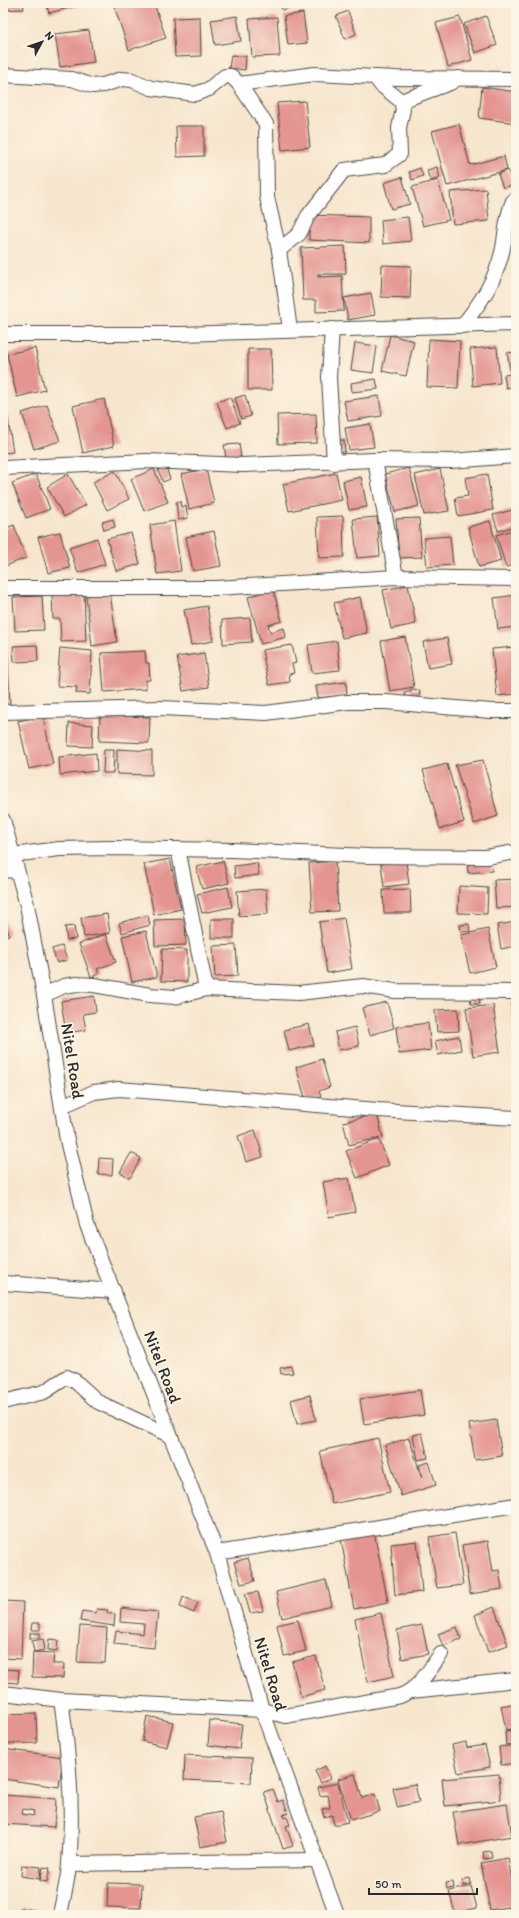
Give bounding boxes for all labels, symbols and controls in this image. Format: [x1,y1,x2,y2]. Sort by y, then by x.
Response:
north arrow [22,22,62,62]
text: N [42,29,57,43]
street label: Nitel Road [57,1022,89,1101]
street label: Nitel Road [140,1328,186,1407]
street label: Nitel Road [250,1635,292,1714]
scale bar [369,1870,477,1896]
text: 50 m [375,1877,401,1891]

